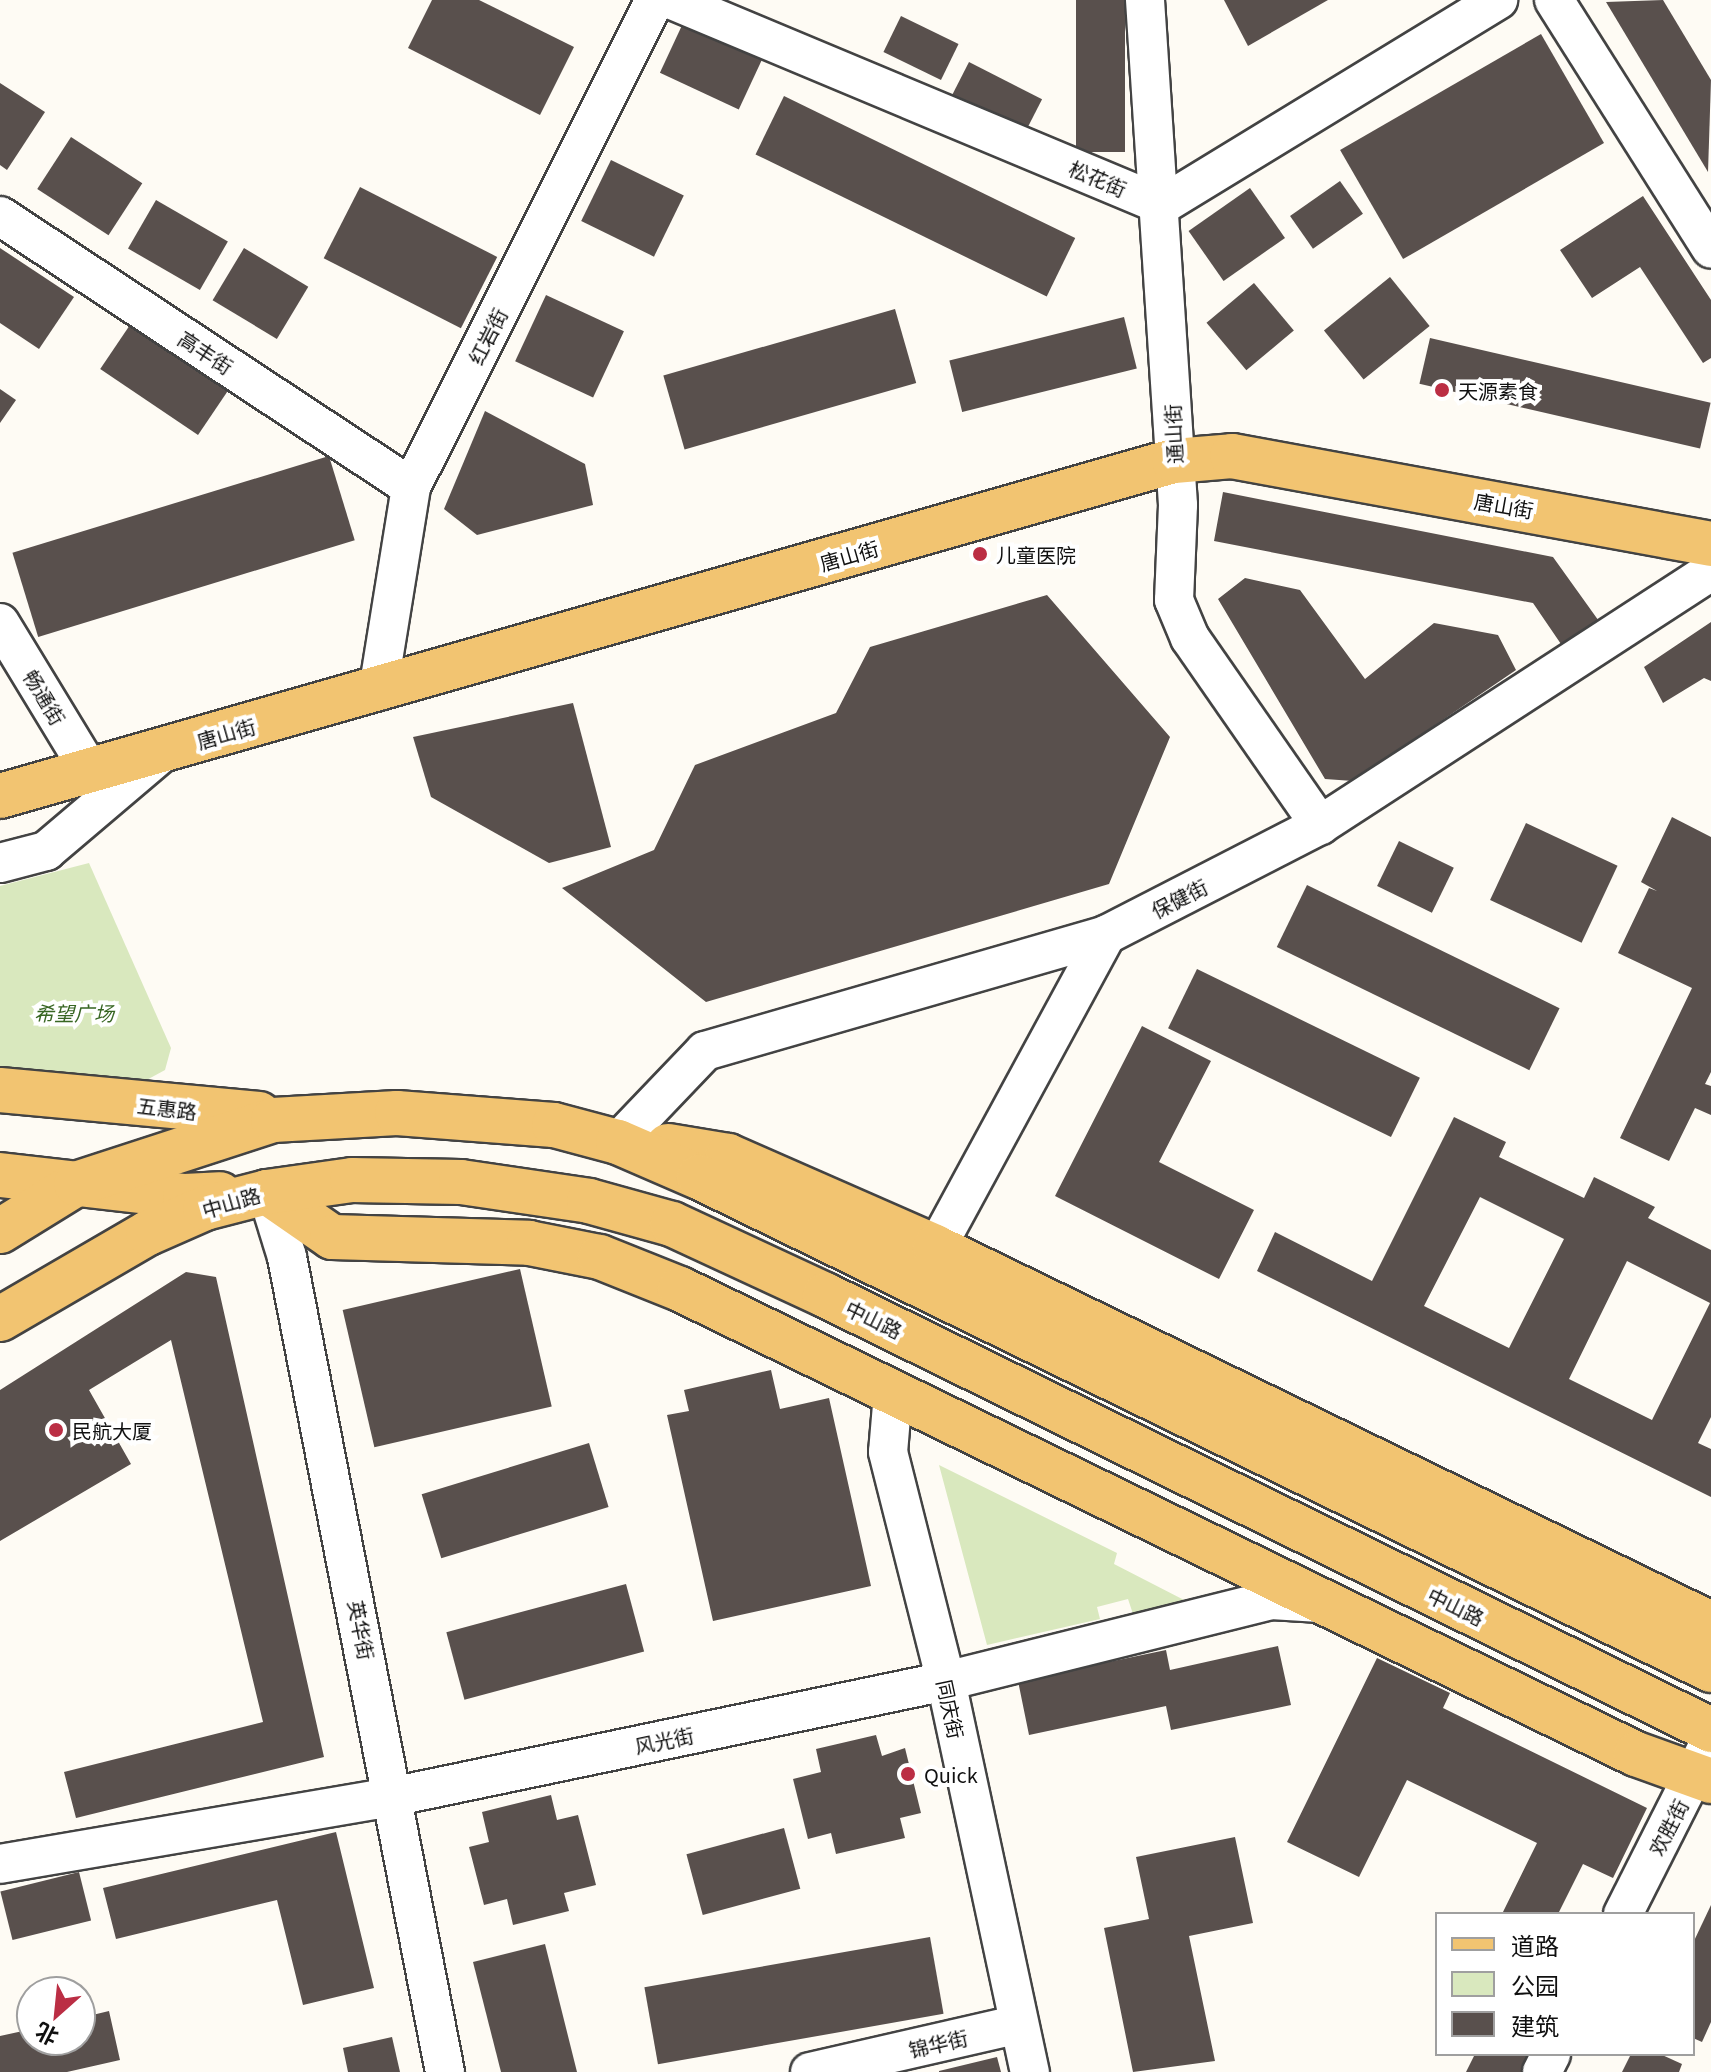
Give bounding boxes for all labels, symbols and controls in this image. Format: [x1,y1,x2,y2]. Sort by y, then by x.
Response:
street label: 松花街 [1066,155,1130,201]
street label: 红岩街 [463,304,511,368]
street label: 高丰街 [174,326,238,378]
place label: 天源素食 [1458,378,1538,402]
marker: 天源素食 [1433,381,1451,399]
street label: 通山街 [1159,403,1187,465]
street label: 唐山街 [1472,488,1536,522]
street label: 唐山街 [817,535,881,575]
place label: 儿童医院 [996,542,1076,566]
marker: 儿童医院 [971,545,989,563]
street label: 畅通街 [19,665,71,729]
street label: 唐山街 [194,713,258,753]
street label: 保健街 [1147,874,1211,922]
park label: 希望广场 [34,1000,114,1024]
street label: 五惠路 [136,1092,198,1124]
street label: 中山路 [199,1182,263,1222]
street label: 中山路 [842,1295,906,1343]
place label: 民航大厦 [72,1418,152,1442]
marker: 民航大厦 [47,1421,65,1439]
street label: 中山路 [1424,1582,1488,1630]
street label: 英华街 [344,1598,380,1662]
street label: 同庆街 [933,1677,969,1741]
street label: 风光街 [632,1722,696,1758]
place label: Quick [924,1762,978,1786]
marker: Quick [899,1765,917,1783]
street label: 欢胜街 [1644,1795,1692,1859]
legend [1435,1912,1695,2056]
text: 道路 [1511,1927,1559,1962]
text: 公园 [1511,1967,1559,2002]
north arrow [16,1976,96,2056]
text: 建筑 [1511,2007,1559,2042]
text: 北 [29,2016,63,2055]
street label: 锦华街 [906,2025,970,2061]

